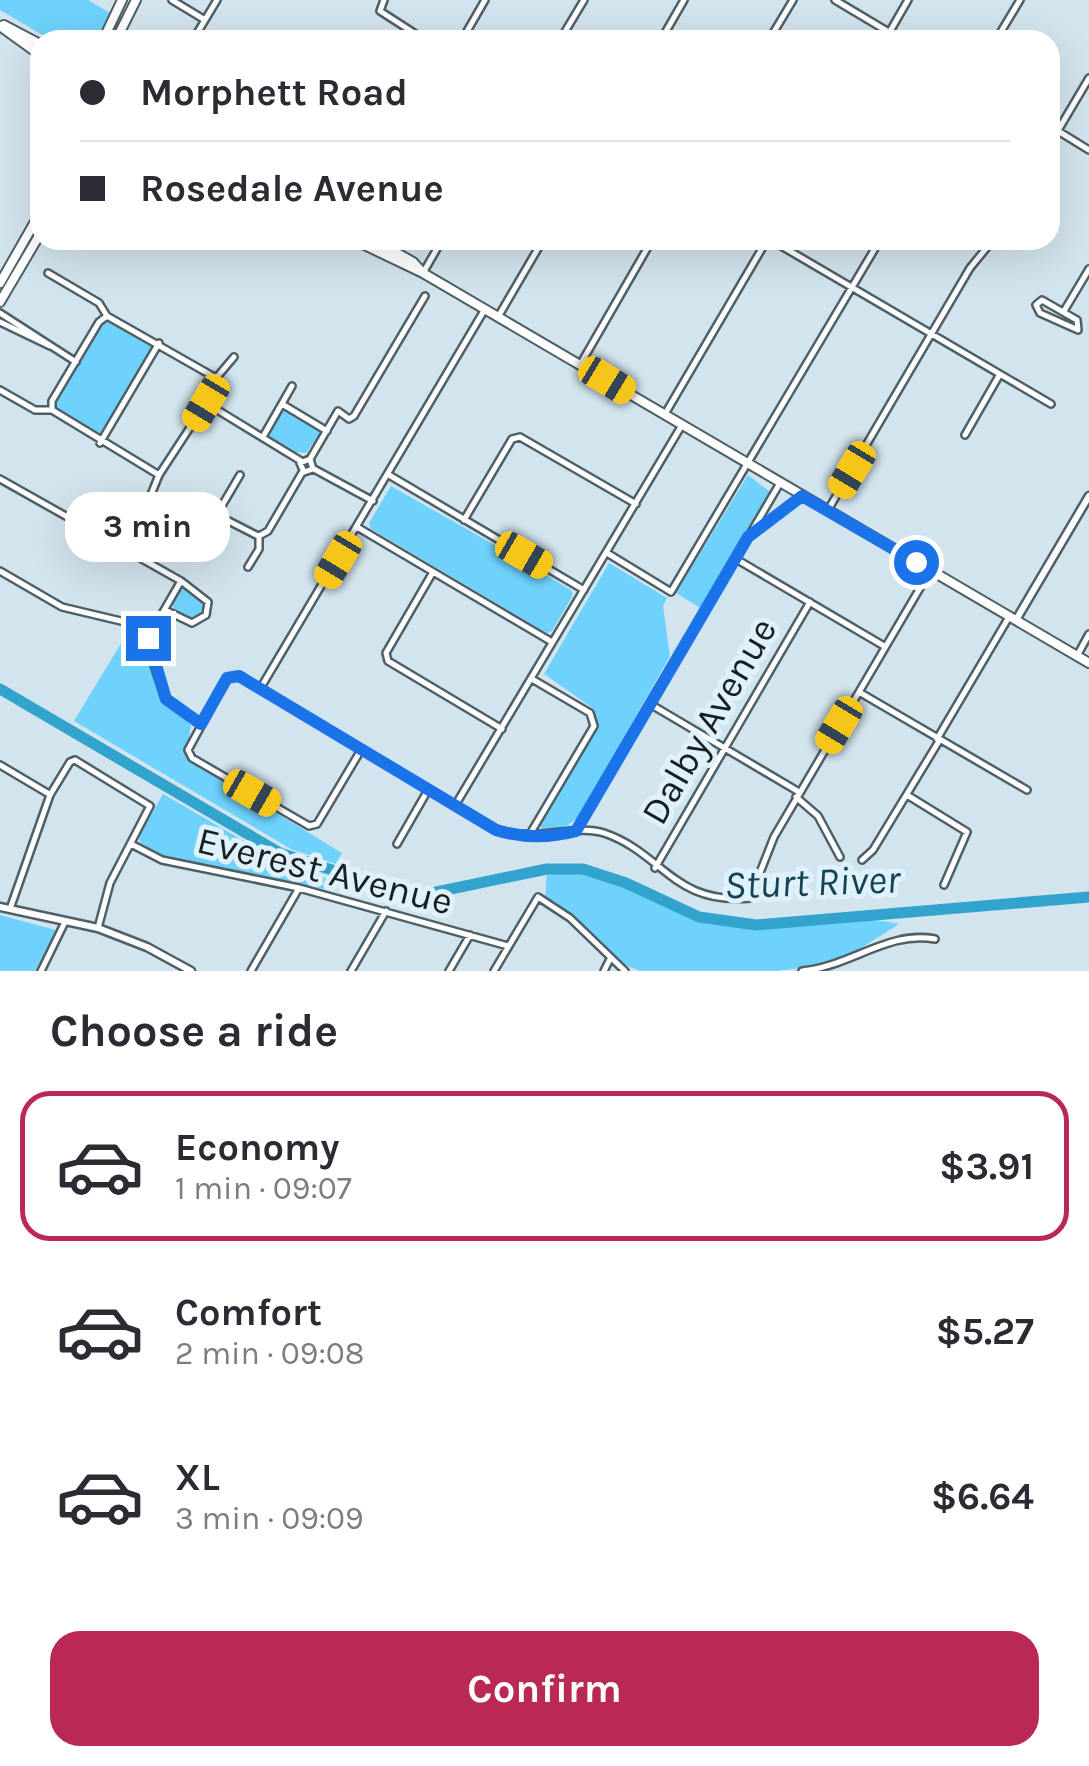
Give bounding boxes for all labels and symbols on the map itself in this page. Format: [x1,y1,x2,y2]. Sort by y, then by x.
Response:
car [574,352,640,408]
car [178,370,234,436]
car [824,437,880,503]
callout: 3 min [66,493,230,563]
car [310,527,366,593]
car [491,527,557,583]
route start [894,540,939,585]
street label: Dalby Avenue [632,610,786,832]
route end [126,616,171,661]
car [811,692,867,758]
car [219,765,285,821]
street label: Everest Avenue [193,818,457,924]
water label: Sturt River [723,855,902,909]

